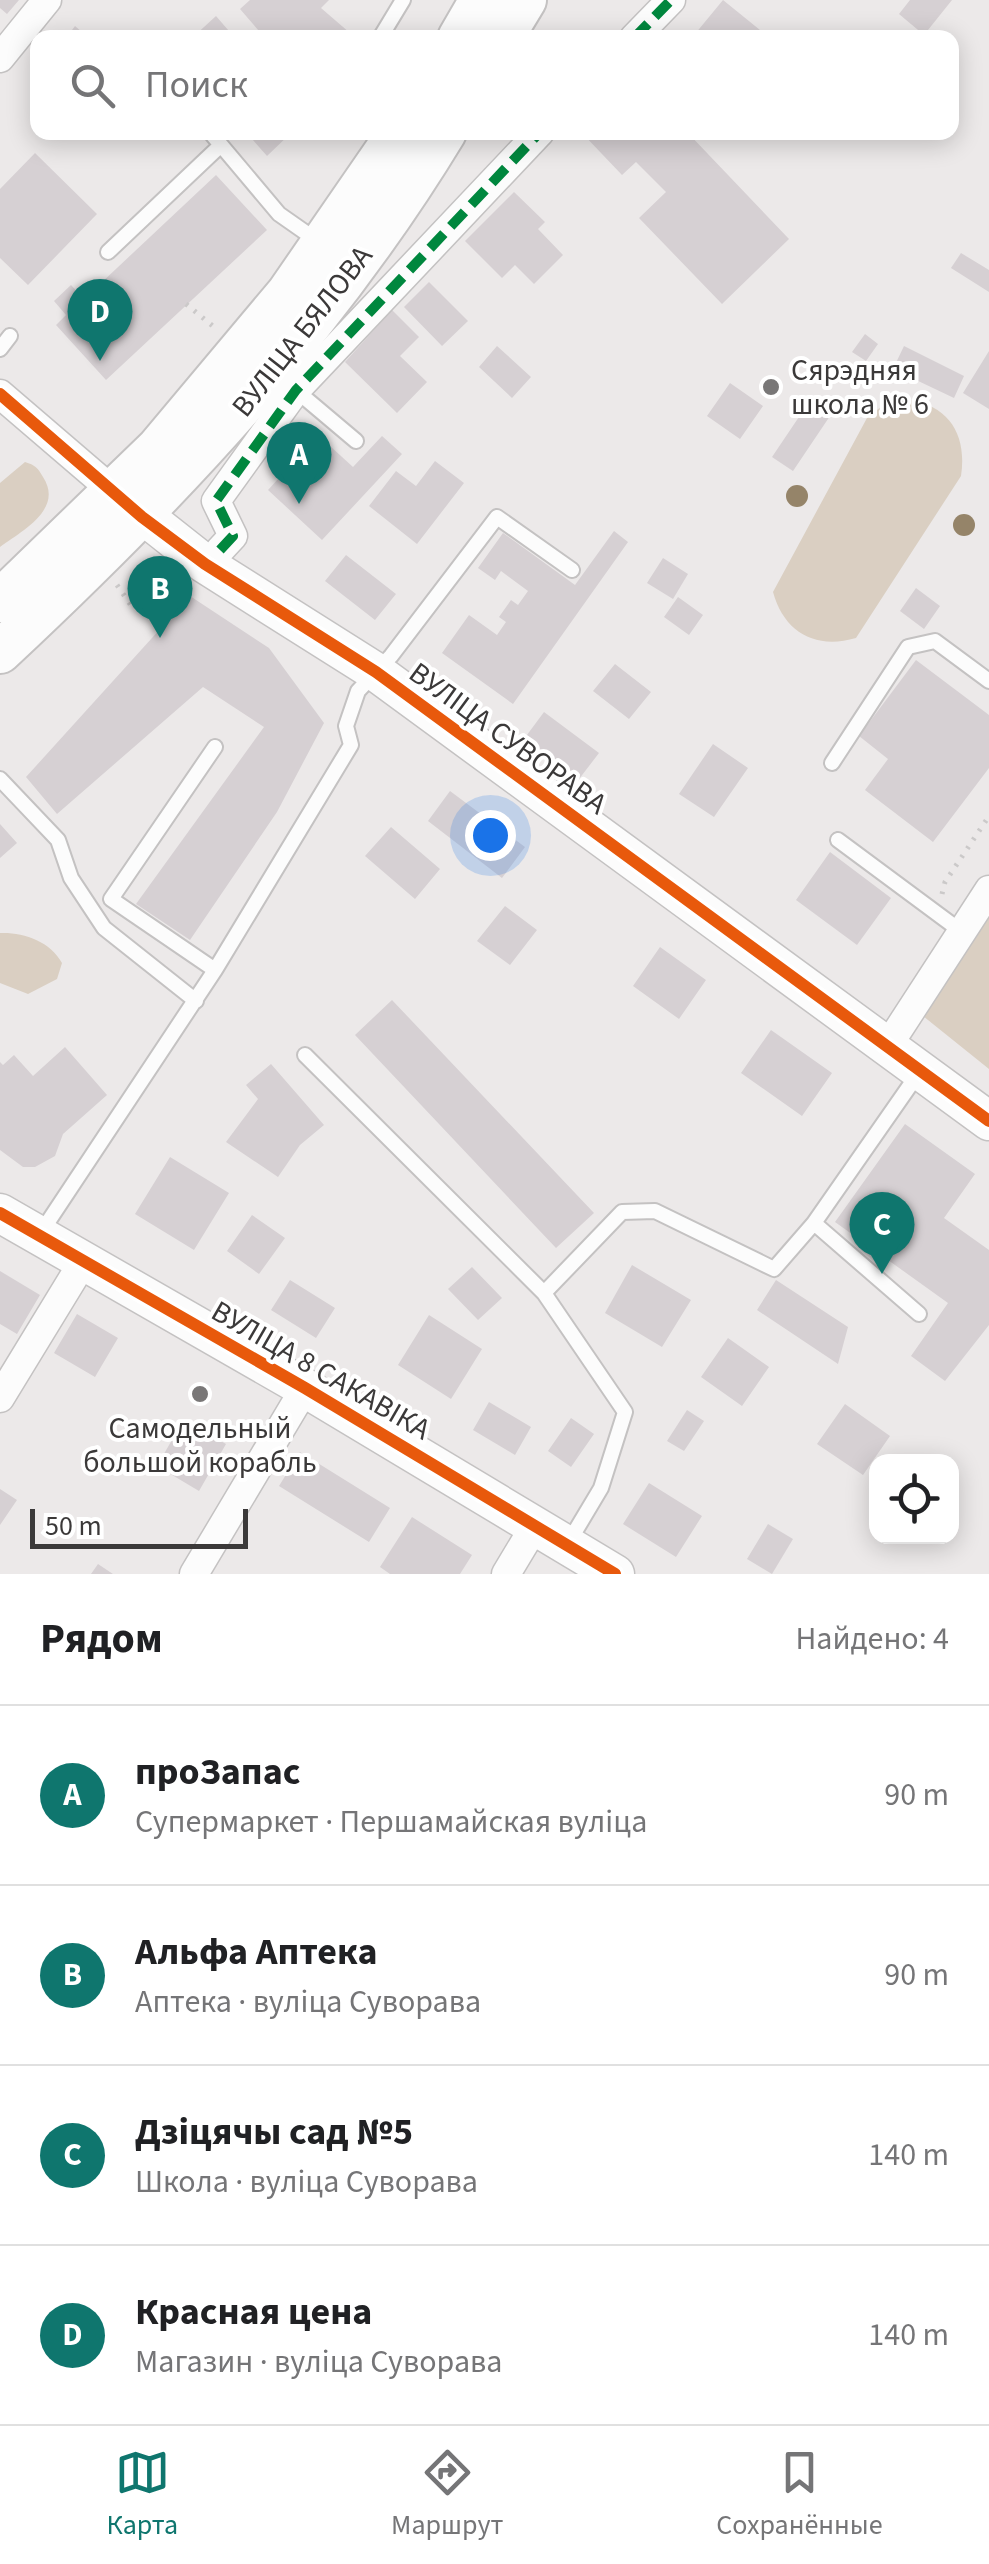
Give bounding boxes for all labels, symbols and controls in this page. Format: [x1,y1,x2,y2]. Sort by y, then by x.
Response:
search box [30,30,959,140]
icon: search [65,58,120,113]
text: Поиск [145,58,248,112]
street label: ВУЛІЦА БЯЛОВА [222,236,384,426]
pin: D [68,278,132,361]
place label: Сярэдняя школа № 6 [791,349,929,426]
marker: Сярэдняя школа № 6 [760,376,782,398]
pin: A [266,422,332,504]
pin: B [128,556,192,638]
street label: ВУЛІЦА СУВОРАВА [400,652,616,825]
your location [465,810,516,861]
pin: C [850,1192,914,1274]
street label: ВУЛІЦА 8 САКАВІКА [203,1290,439,1451]
marker: Самодельный большой корабль [189,1383,211,1405]
place label: Самодельный большой корабль [83,1407,317,1484]
map controls [869,1454,959,1544]
button: locate [869,1454,959,1544]
scale bar [30,1504,248,1548]
text: 50 m [45,1506,102,1546]
text: Рядом [40,1609,163,1669]
text: Найдено: 4 [795,1616,949,1662]
text: проЗапас [135,1745,300,1799]
text: A [63,1772,82,1818]
text: 90 m [884,1772,949,1818]
text: Супермаркет · Першамайская вуліца [135,1799,647,1845]
text: Альфа Аптека [135,1925,377,1979]
text: B [63,1952,82,1998]
text: 90 m [884,1952,949,1998]
text: Аптека · вуліца Суворава [135,1979,481,2025]
text: Дзіцячы сад №5 [135,2105,413,2159]
text: C [63,2132,82,2178]
text: 140 m [868,2132,949,2178]
text: Школа · вуліца Суворава [135,2159,478,2205]
text: Красная цена [135,2285,372,2339]
text: D [62,2312,83,2358]
text: 140 m [868,2312,949,2358]
text: Магазин · вуліца Суворава [135,2339,502,2385]
tab: Карта [106,2445,178,2545]
tab: Маршрут [391,2445,503,2545]
tab: Сохранённые [716,2445,883,2545]

